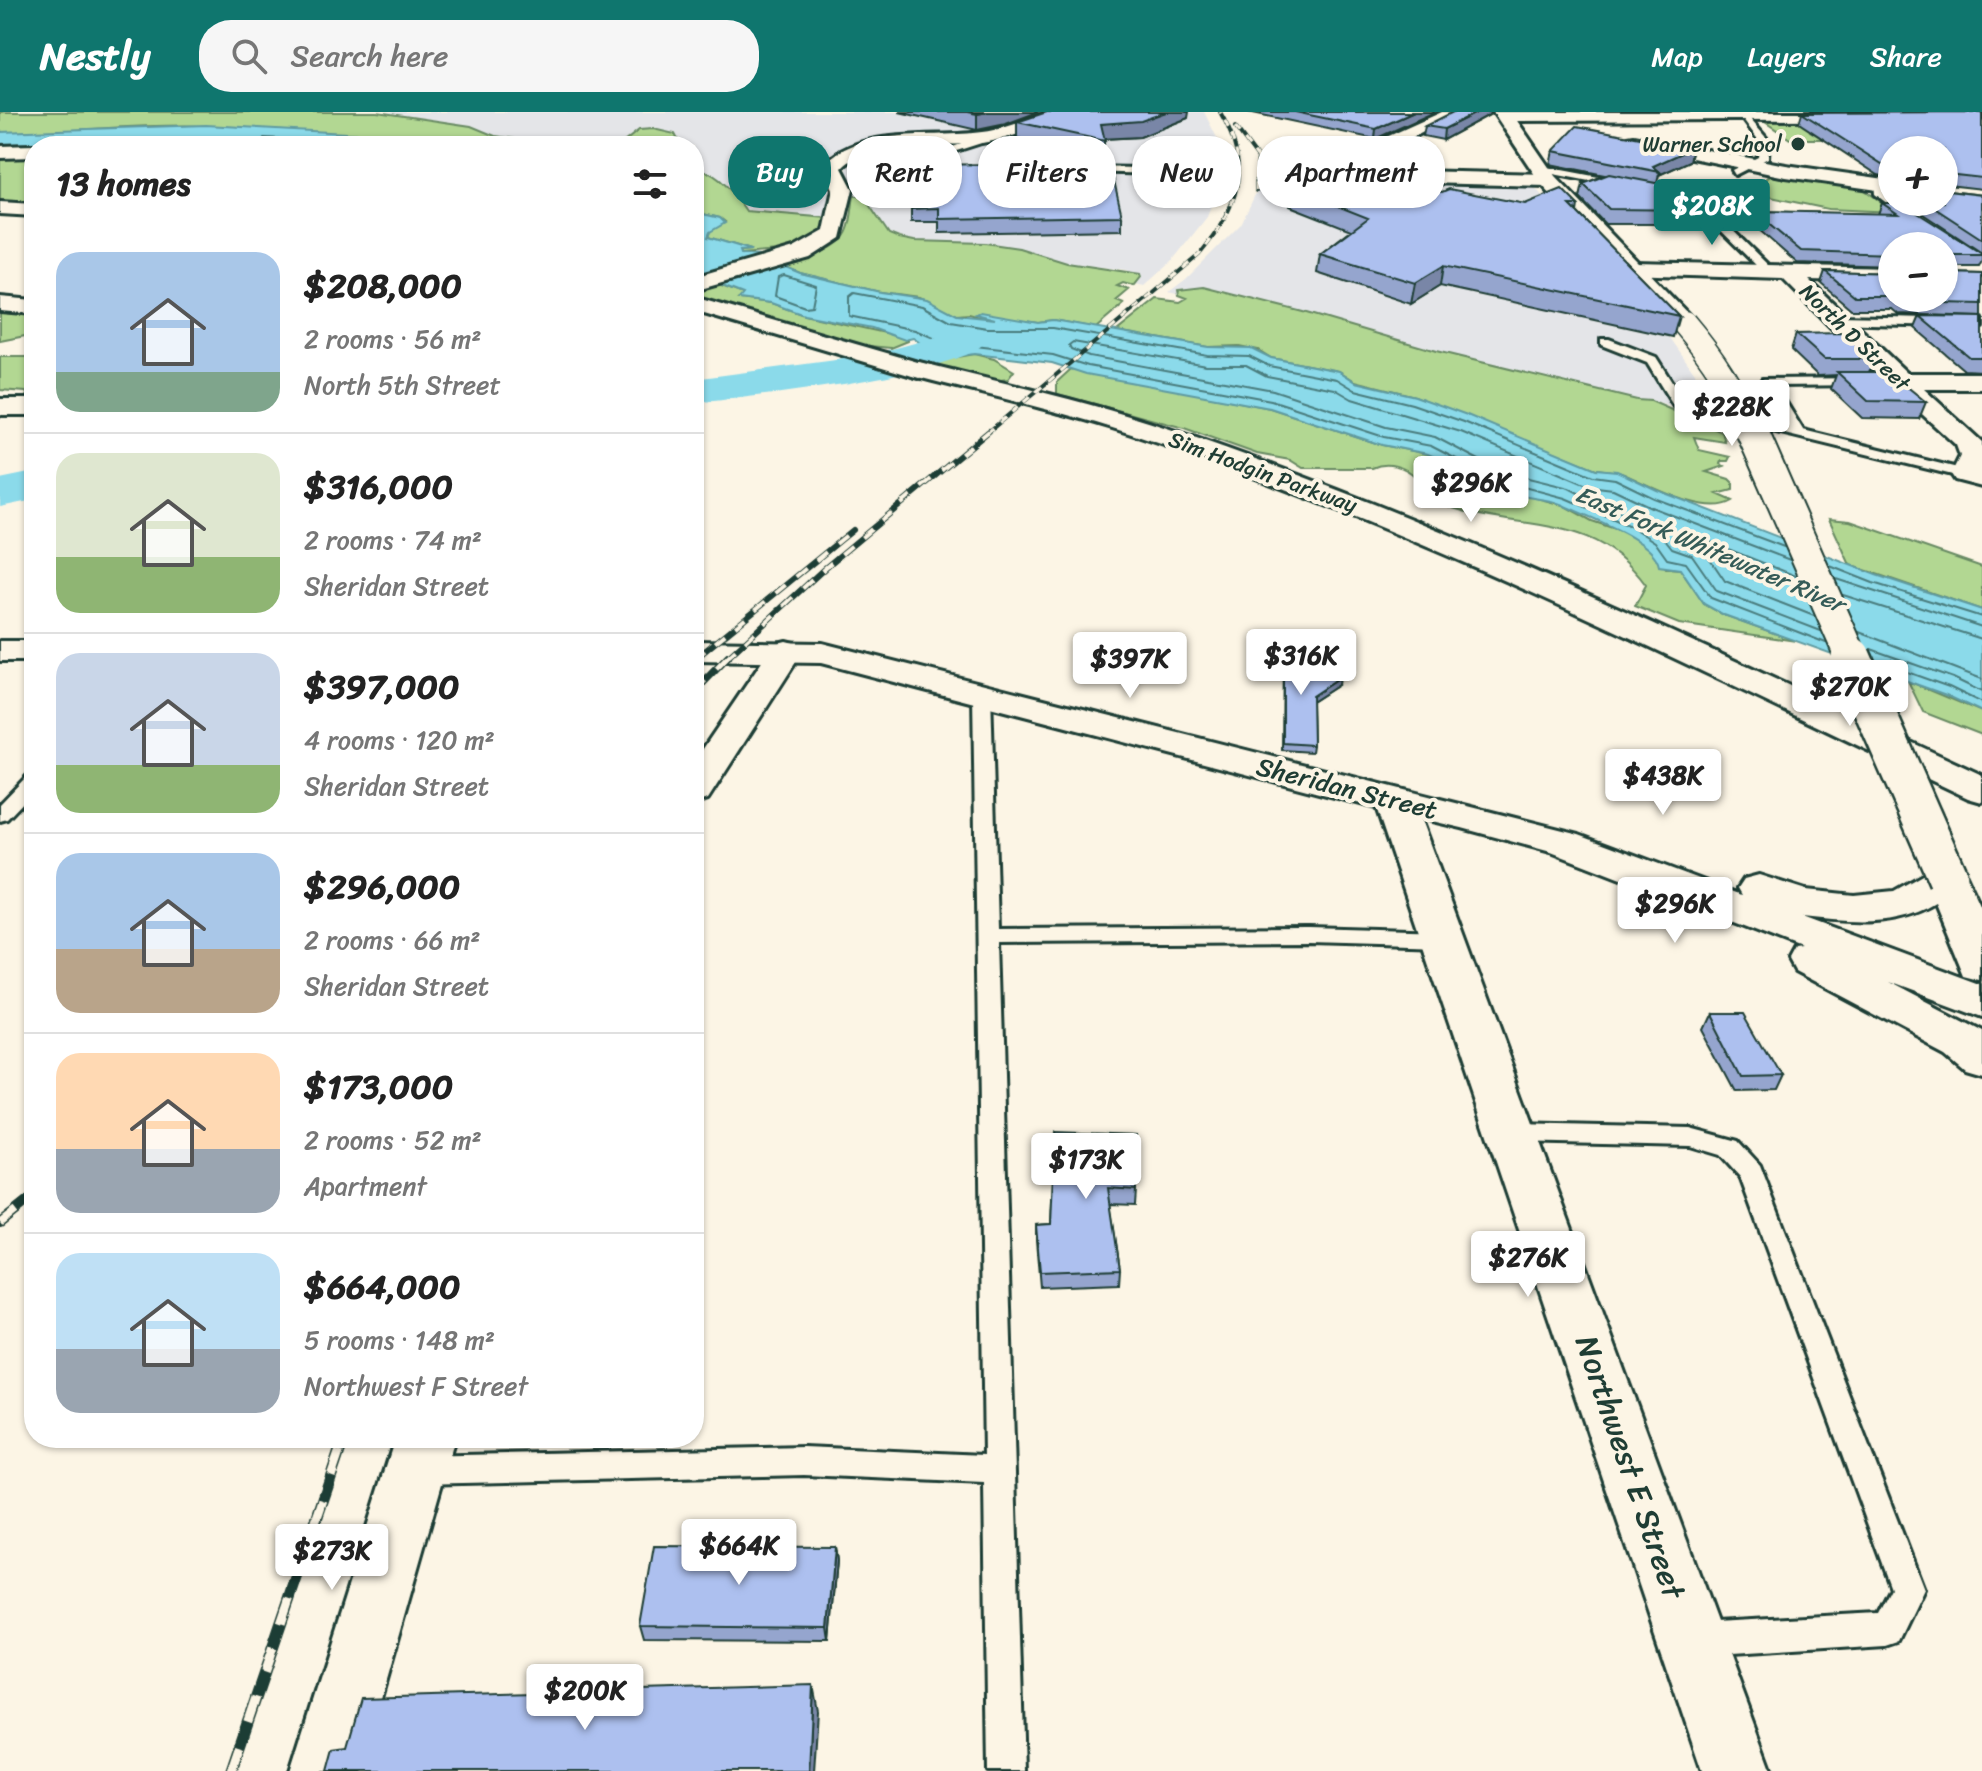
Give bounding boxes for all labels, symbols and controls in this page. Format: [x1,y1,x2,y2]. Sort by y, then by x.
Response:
search box [199,20,759,92]
text: Nestly [40,23,151,90]
text: Search here [291,29,449,83]
text: Map [1651,32,1703,81]
text: Layers [1747,32,1826,81]
text: Share [1870,32,1942,81]
icon: search [227,34,271,78]
place label: Warner School [1642,125,1783,164]
marker: Warner School [1789,135,1807,153]
chip: Buy [728,136,831,208]
chip: Rent [847,136,962,208]
chip: Filters [978,136,1116,208]
chip: New [1132,136,1241,208]
chip: Apartment [1257,136,1445,208]
map controls [1878,136,1958,312]
button: + [1878,136,1958,216]
text: 13 homes [56,154,191,214]
icon: filters [628,162,672,206]
pin: $208K [1656,179,1768,247]
text: $208K [1672,182,1752,228]
button: − [1878,232,1958,312]
text: $208,000 [304,256,462,316]
street label: North D Street [1790,273,1921,401]
icon: home [120,284,216,380]
text: 2 rooms · 56 m² [304,316,482,362]
text: North 5th Street [304,362,501,408]
pin: $228K [1676,380,1788,448]
text: $228K [1693,383,1772,429]
street label: Sim Hodgin Parkway [1163,420,1363,524]
pin: $296K [1415,456,1527,524]
text: $316,000 [304,457,453,517]
text: $296K [1431,459,1511,505]
water label: East Fork Whitewater River [1569,473,1855,626]
icon: home [120,485,216,581]
text: 2 rooms · 74 m² [304,517,482,563]
text: Sheridan Street [304,563,489,609]
pin: $316K [1245,629,1357,697]
pin: $397K [1074,632,1186,700]
text: $316K [1264,632,1338,678]
text: $397K [1091,635,1169,681]
text: $397,000 [304,657,459,717]
pin: $270K [1794,660,1906,728]
text: $270K [1810,663,1890,709]
icon: home [120,685,216,781]
text: 4 rooms · 120 m² [304,717,495,763]
street label: Sheridan Street [1252,743,1442,833]
pin: $438K [1607,749,1719,817]
text: $438K [1623,752,1703,798]
text: Sheridan Street [304,763,489,809]
text: $296,000 [304,857,460,917]
pin: $296K [1619,877,1731,945]
text: $296K [1635,880,1715,926]
icon: home [120,885,216,981]
text: 2 rooms · 66 m² [304,917,480,963]
text: Sheridan Street [304,963,489,1009]
text: $173,000 [304,1057,453,1117]
icon: home [120,1085,216,1181]
text: 2 rooms · 52 m² [304,1117,482,1163]
pin: $173K [1030,1133,1142,1201]
text: $173K [1049,1136,1123,1182]
text: Apartment [304,1163,427,1209]
pin: $276K [1472,1231,1584,1299]
text: $276K [1489,1234,1567,1280]
text: $664,000 [304,1257,460,1317]
icon: home [120,1285,216,1381]
text: 5 rooms · 148 m² [304,1317,495,1363]
street label: Northwest E Street [1558,1327,1702,1608]
text: Northwest F Street [304,1363,528,1409]
pin: $664K [683,1519,795,1587]
text: $664K [699,1522,779,1568]
pin: $273K [276,1524,388,1592]
text: $273K [293,1527,371,1573]
pin: $200K [529,1664,641,1732]
text: $200K [544,1667,626,1713]

